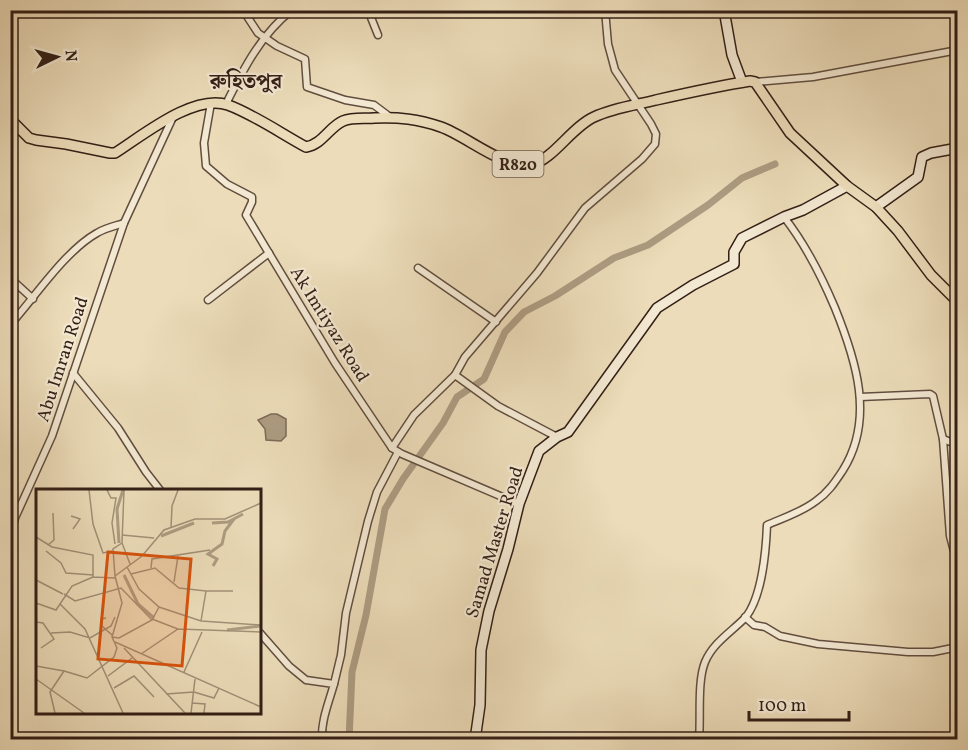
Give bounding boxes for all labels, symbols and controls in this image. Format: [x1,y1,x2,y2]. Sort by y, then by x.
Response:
north arrow [27,27,87,87]
text: N [58,49,81,63]
district label: রুহিতপুর [209,68,284,97]
road number: R820 [492,151,544,177]
street label: Ak Imtiyaz Road [283,262,374,387]
street label: Abu Imran Road [31,294,95,425]
street label: Samad Master Road [460,464,530,621]
inset map [36,489,261,714]
scale bar [749,684,850,722]
text: 100 m [758,694,807,719]

